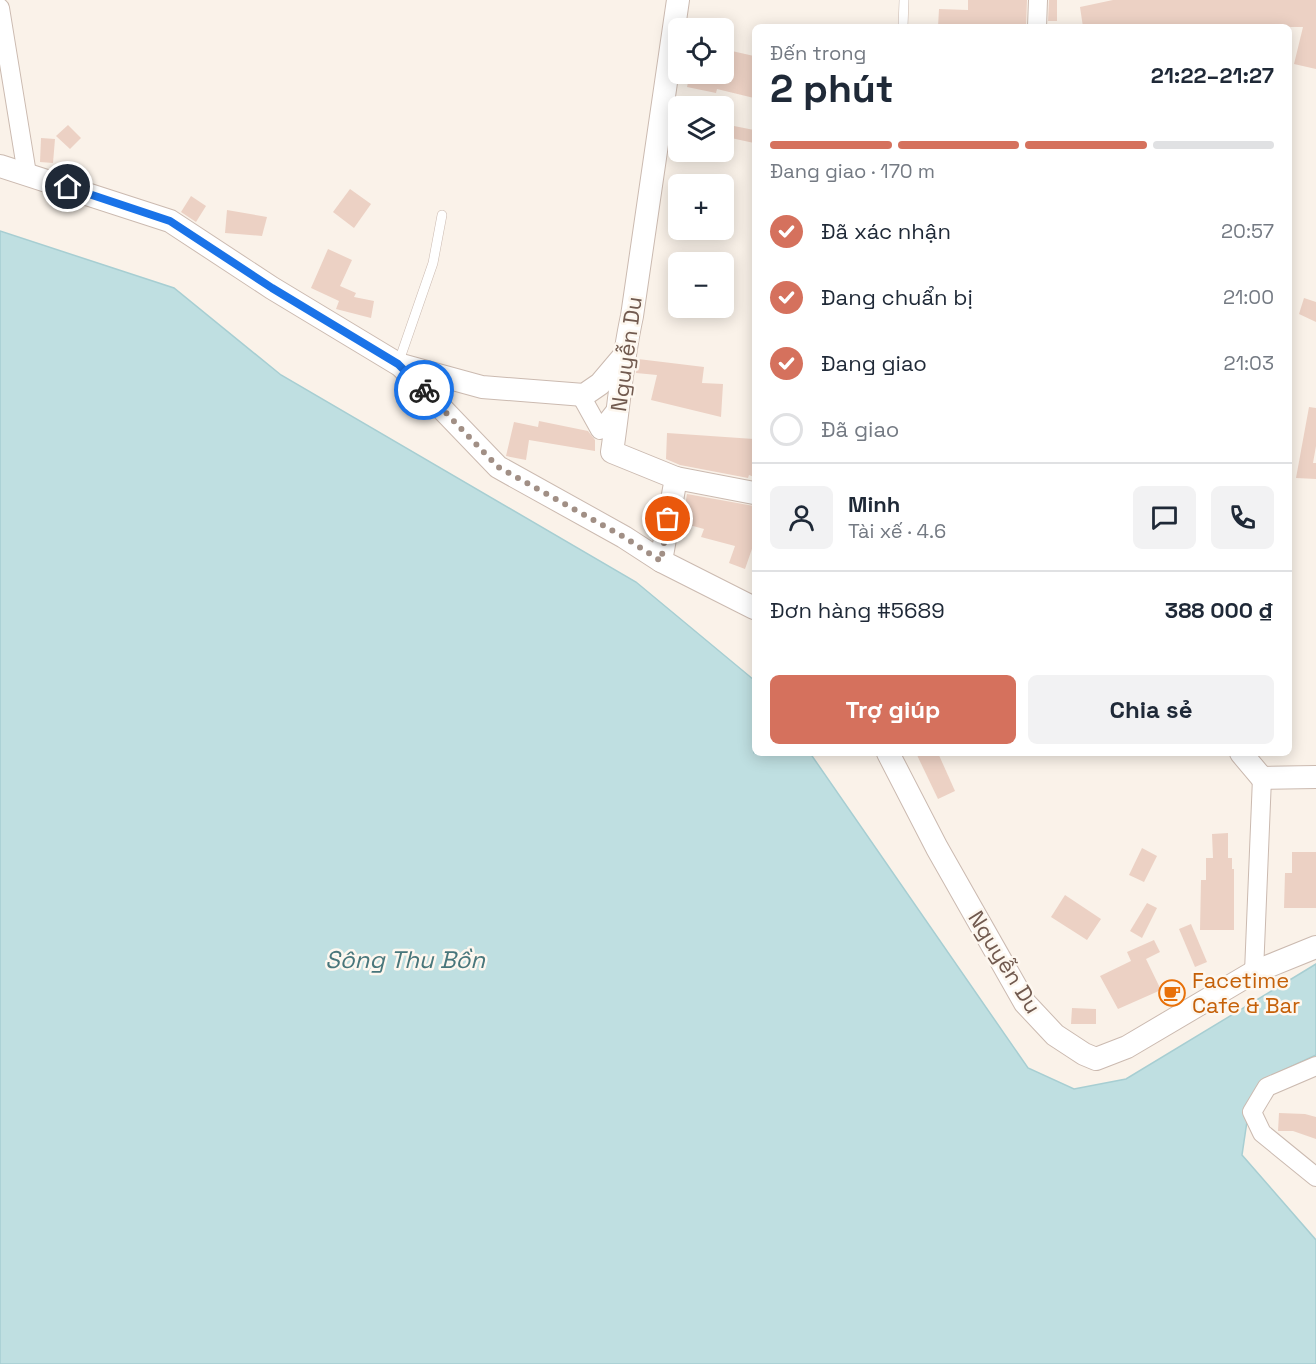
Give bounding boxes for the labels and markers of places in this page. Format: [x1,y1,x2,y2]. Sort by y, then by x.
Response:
pin [42,161,93,212]
pin [642,493,693,544]
place label: Facetime Cafe & Bar [1192,966,1300,1019]
cafe icon: Facetime Cafe & Bar [1157,978,1187,1008]

